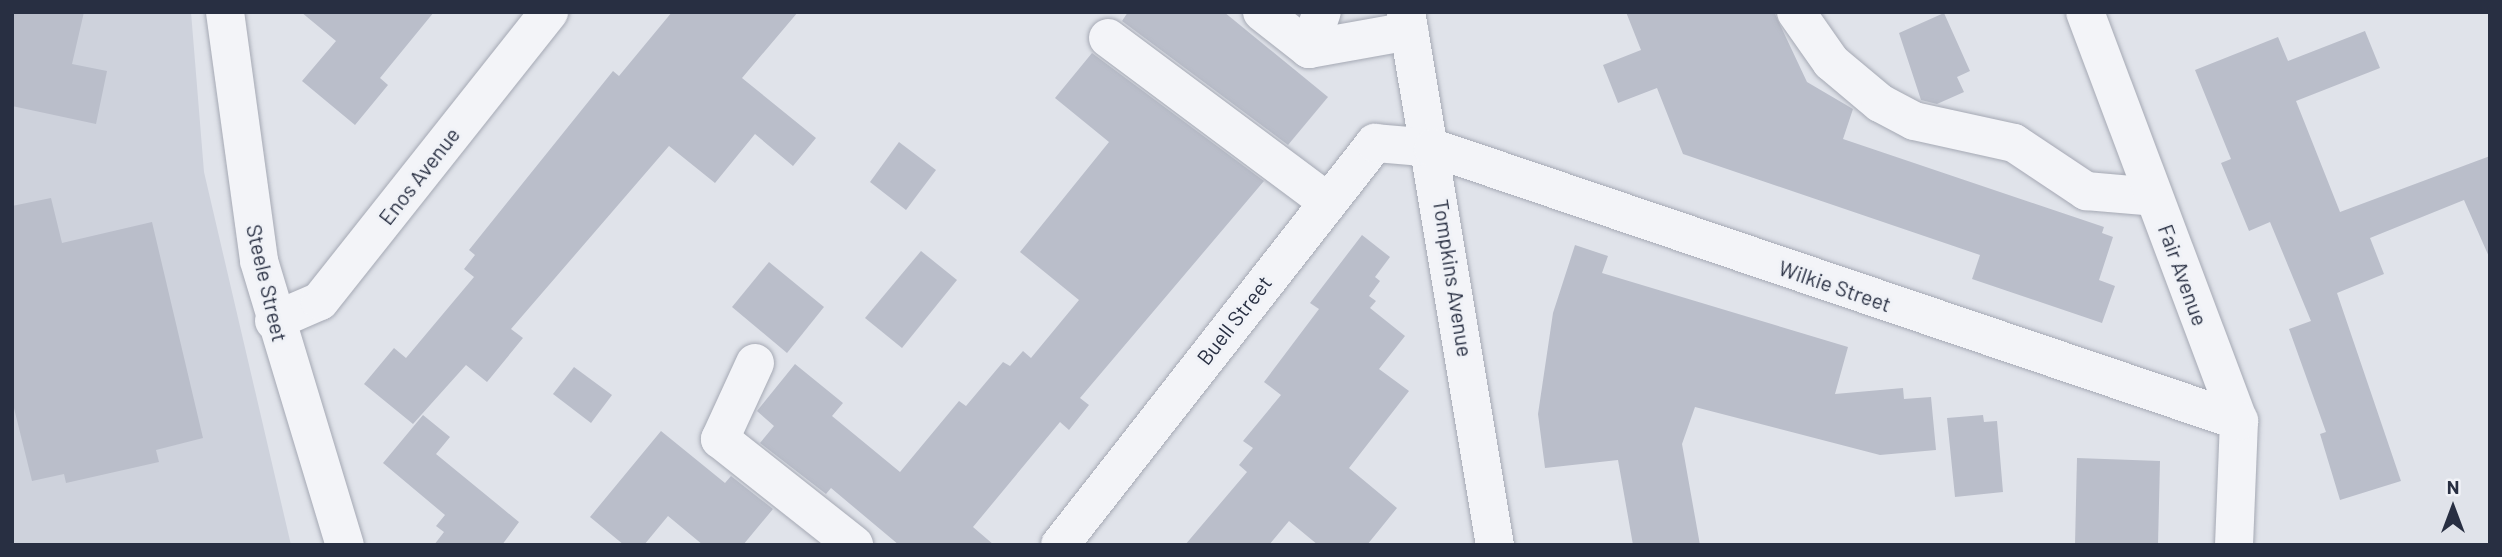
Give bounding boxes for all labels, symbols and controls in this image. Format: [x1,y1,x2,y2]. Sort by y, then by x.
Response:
street label: Enos Avenue [373,122,465,230]
street label: Tompkins Avenue [1428,197,1478,359]
street label: Fair Avenue [2153,221,2213,329]
street label: Steele Street [241,222,293,344]
street label: Wilkie Street [1775,255,1895,317]
street label: Buell Street [1191,270,1277,370]
north arrow [2418,473,2488,543]
text: N [2447,475,2459,498]

